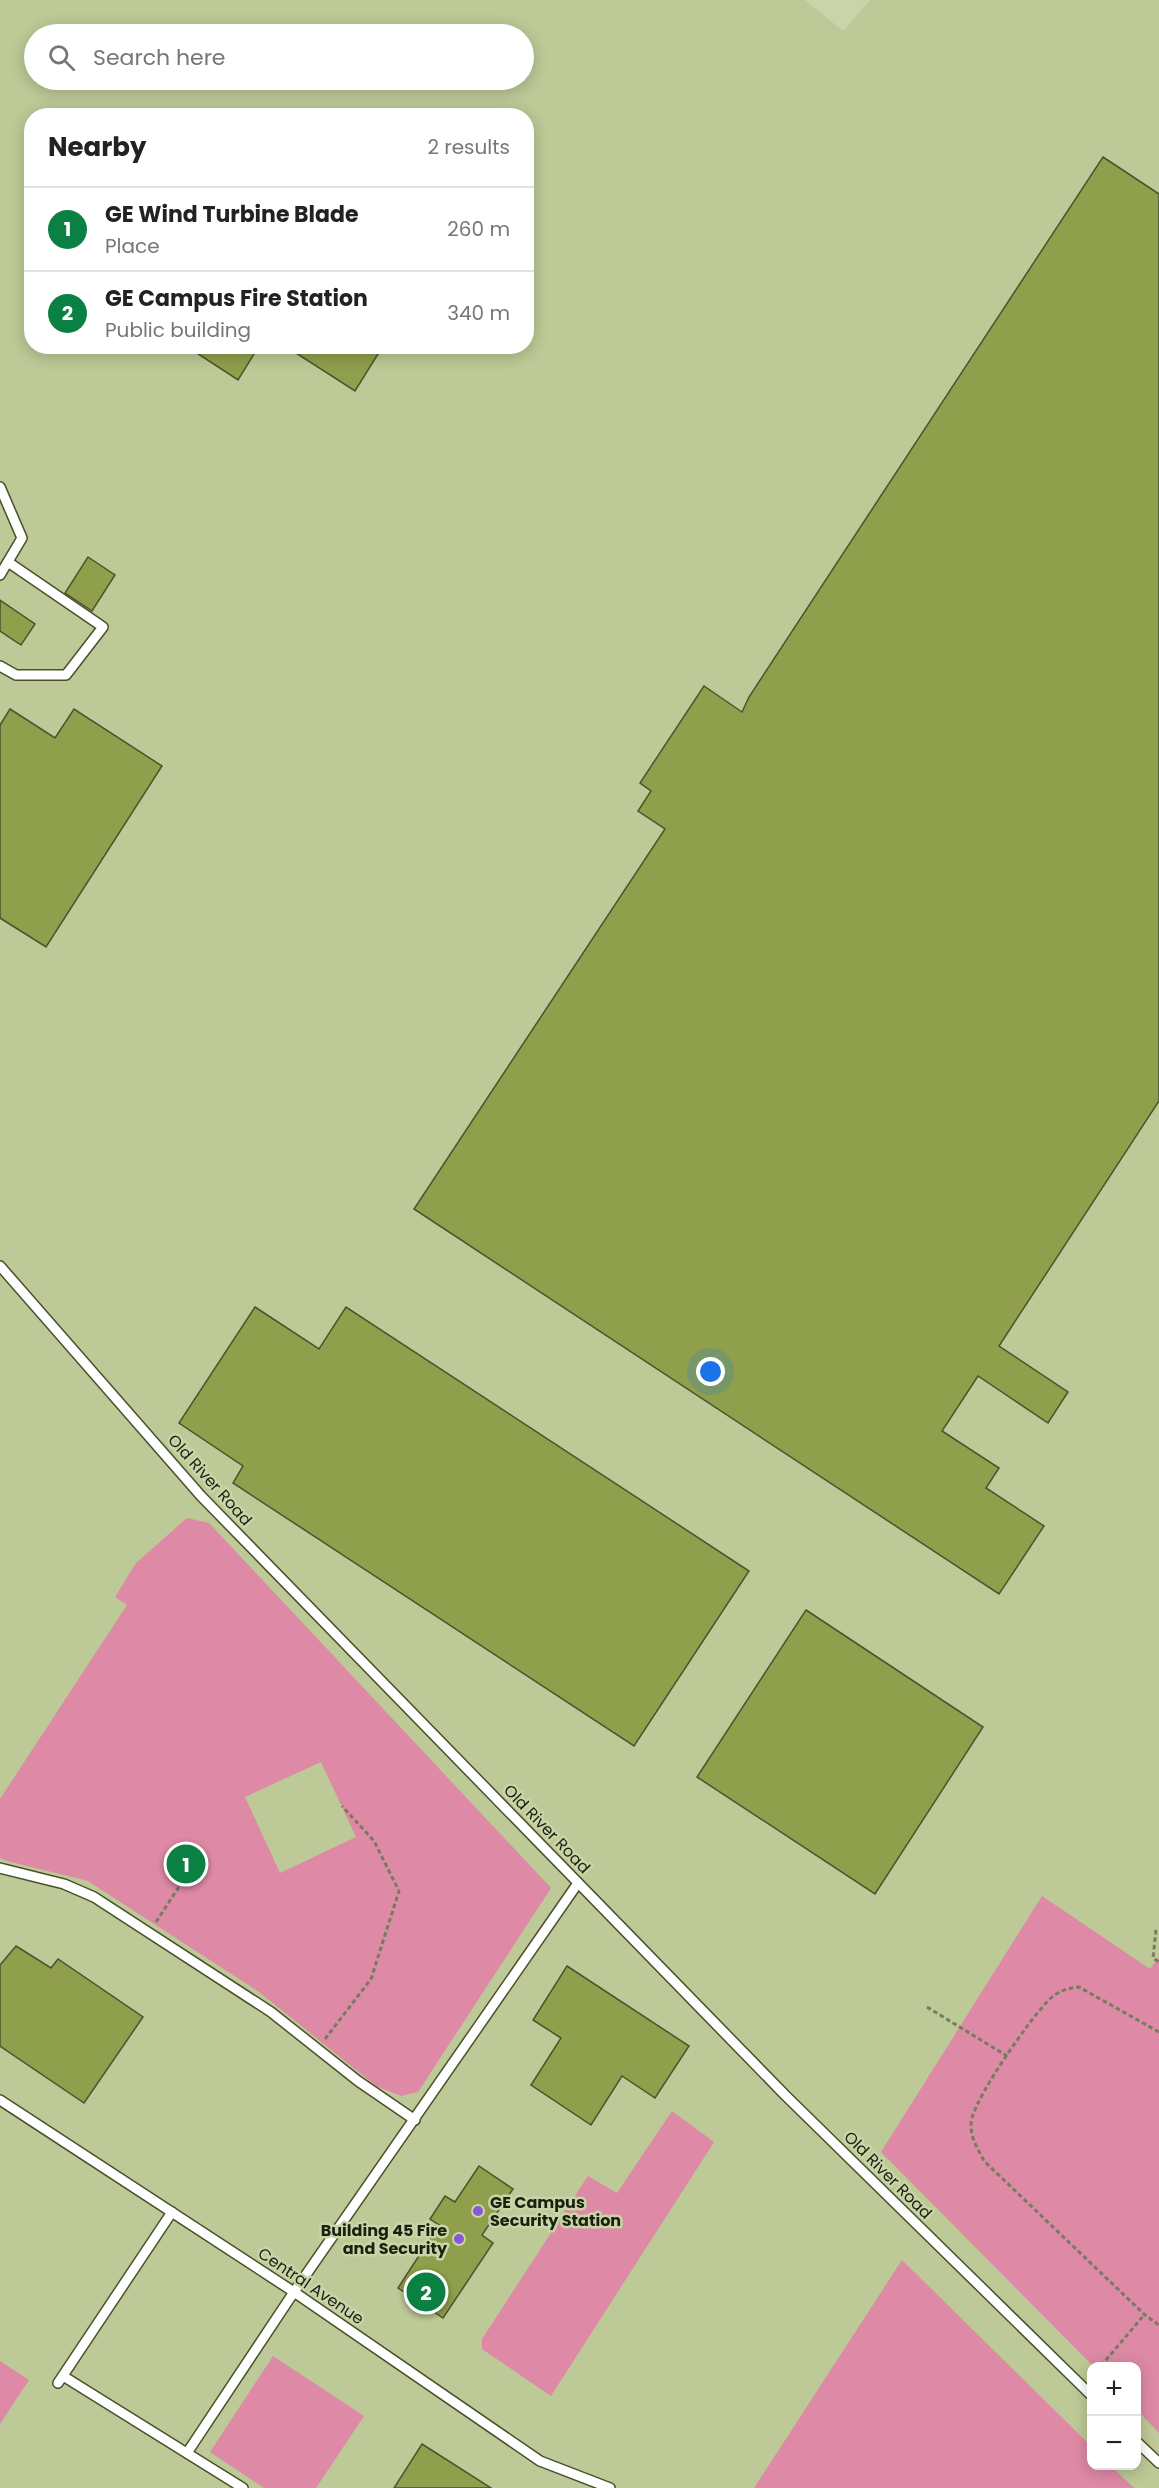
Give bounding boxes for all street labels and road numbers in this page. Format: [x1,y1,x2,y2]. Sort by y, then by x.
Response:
street label: Old River Road [163,1429,257,1531]
street label: Old River Road [498,1779,596,1879]
street label: Old River Road [839,2126,937,2224]
street label: Central Avenue [253,2242,369,2330]

